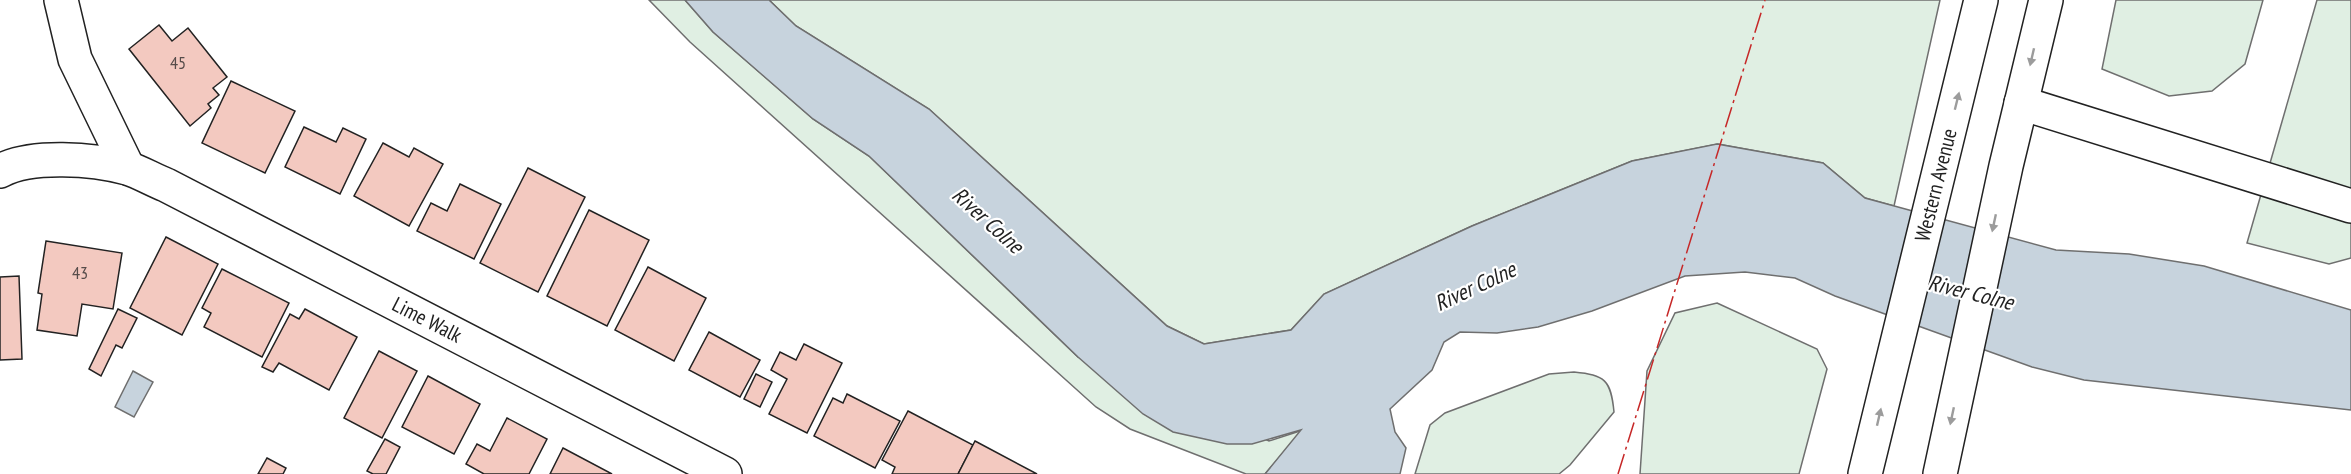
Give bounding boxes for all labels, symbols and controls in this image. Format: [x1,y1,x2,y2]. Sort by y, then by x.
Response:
one-way arrow [2027,48,2037,66]
house number: 45 [170,51,186,74]
one-way arrow [1952,91,1962,110]
street label: Western Avenue [1908,126,1963,244]
water label: River Colne [946,181,1031,261]
one-way arrow [1988,214,1998,233]
water label: River Colne [1430,254,1522,317]
house number: 43 [72,261,88,284]
water label: River Colne [1926,268,2018,317]
street label: Lime Walk [388,291,467,349]
one-way arrow [1947,407,1956,426]
one-way arrow [1874,408,1884,426]

